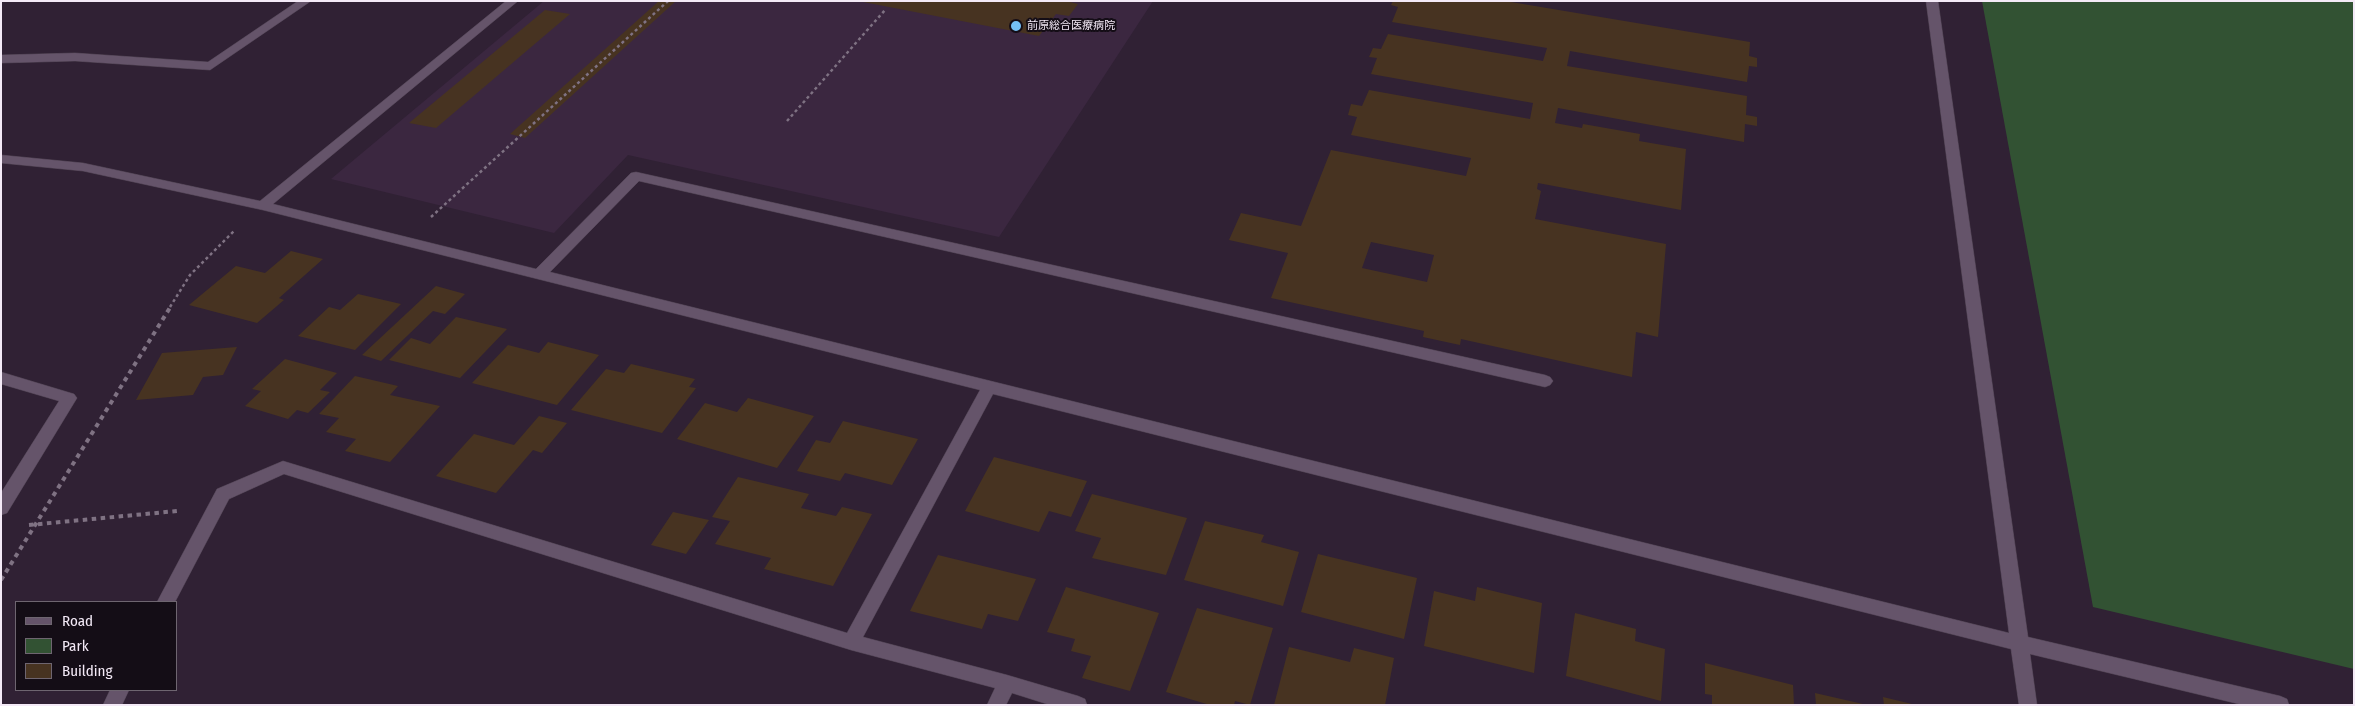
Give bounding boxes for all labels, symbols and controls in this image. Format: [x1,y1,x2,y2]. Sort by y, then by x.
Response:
marker: 前原総合医療病院 [1009,19,1023,33]
place label: 前原総合医療病院 [1027,19,1115,33]
legend [15,601,178,691]
text: Road [62,612,93,630]
text: Park [62,637,89,655]
text: Building [62,662,113,680]

